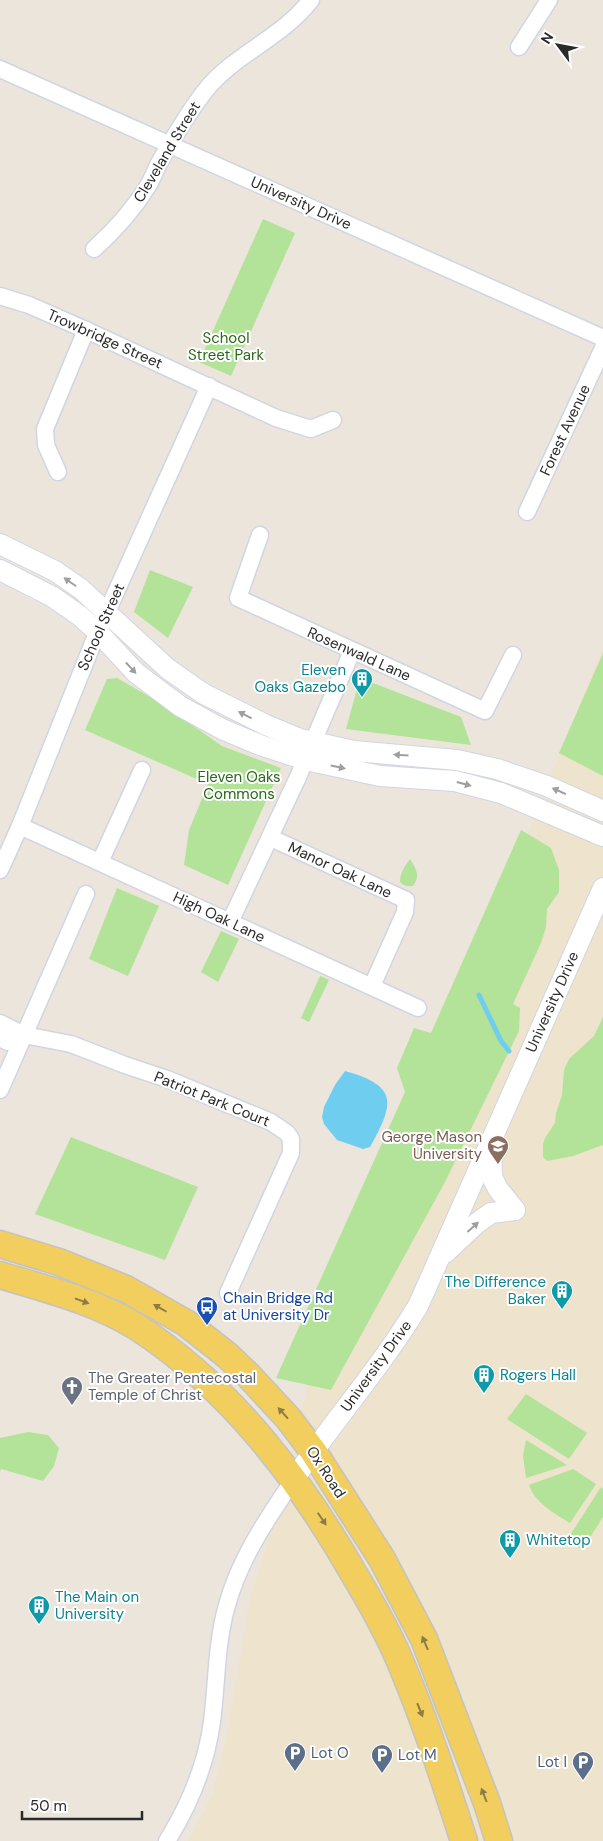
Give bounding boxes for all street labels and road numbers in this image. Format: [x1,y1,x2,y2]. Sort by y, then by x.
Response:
street label: Cleveland Street [129,98,205,206]
street label: University Drive [247,172,355,234]
street label: Trowbridge Street [44,305,166,373]
street label: Forest Avenue [535,381,595,479]
street label: School Street [73,580,129,674]
street label: Rosenwald Lane [304,622,414,686]
street label: Manor Oak Lane [285,837,395,903]
street label: High Oak Lane [170,887,268,947]
street label: University Drive [521,948,583,1056]
street label: Patriot Park Court [151,1067,273,1131]
street label: University Drive [336,1316,416,1416]
street label: Ox Road [302,1442,350,1502]

